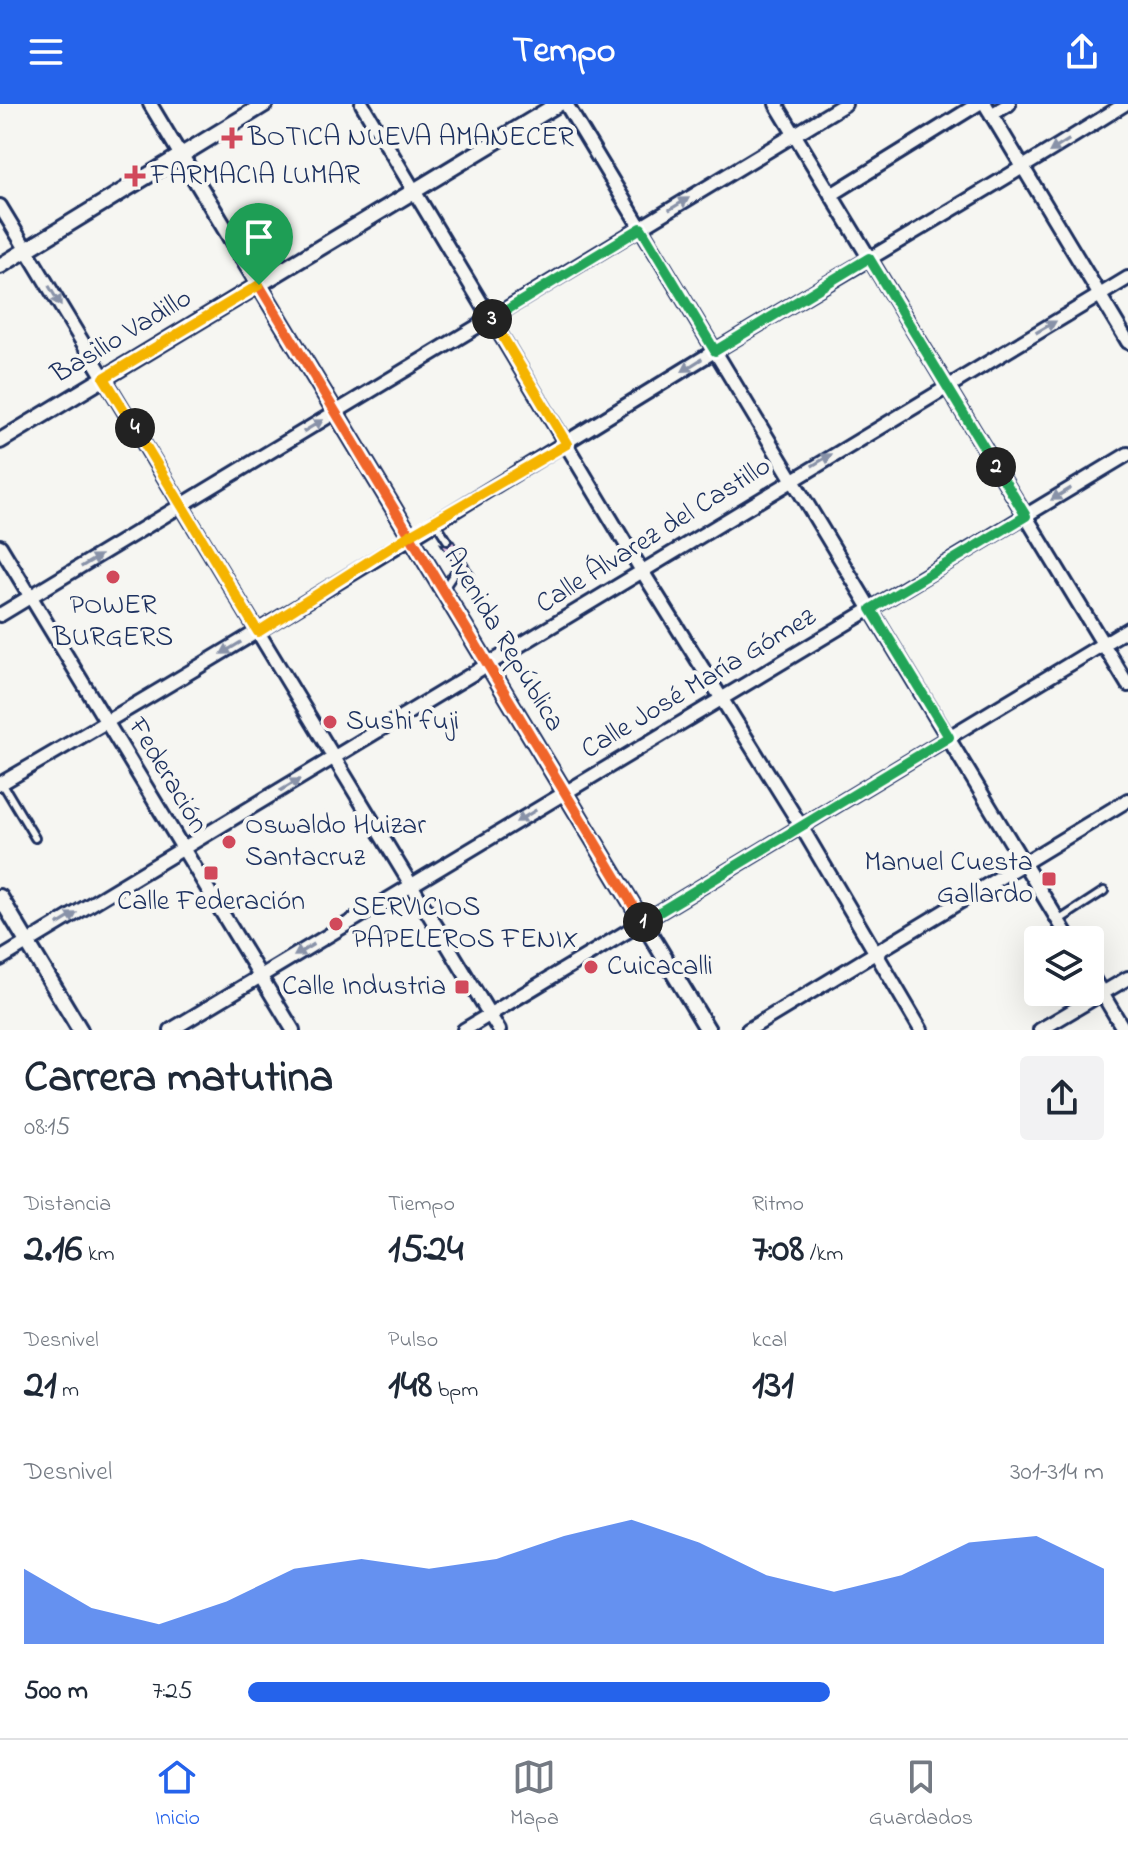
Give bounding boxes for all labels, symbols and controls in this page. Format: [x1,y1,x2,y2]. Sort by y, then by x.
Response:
text: Tempo [513,26,616,79]
icon: menu [24,30,68,74]
icon: share [1060,30,1104,74]
place label: BOTICA NUEVA AMANECER [247,118,574,159]
marker: BOTICA NUEVA AMANECER [223,129,241,147]
one-way arrow [1048,138,1070,152]
place label: FARMACIA LUMAR [150,156,361,197]
marker: FARMACIA LUMAR [126,167,144,185]
one-way arrow [668,198,690,212]
pin [225,203,293,285]
icon: arrive [237,215,281,259]
street label: Basilio Vadillo [43,279,200,396]
one-way arrow [48,285,62,307]
pin: 3 [472,299,512,339]
text: 3 [487,303,497,335]
one-way arrow [1035,320,1057,334]
one-way arrow [681,358,703,372]
pin: 4 [115,408,155,448]
text: 4 [130,412,140,444]
one-way arrow [302,419,324,433]
street label: Calle Álvarez del Castillo [528,447,780,625]
pin: 2 [976,447,1016,487]
text: 2 [991,451,1001,483]
one-way arrow [811,453,833,467]
one-way arrow [1050,487,1072,501]
street label: Avenida República [432,540,574,740]
one-way arrow [80,554,102,568]
marker: POWER BURGERS [104,568,122,586]
place label: POWER BURGERS [52,586,173,659]
street label: Calle José María Gómez [574,597,824,770]
one-way arrow [220,640,242,654]
place label: Sushi fuji [346,702,459,743]
street label: Federación [116,709,218,842]
marker: Sushi fuji [321,713,339,731]
one-way arrow [279,778,301,792]
place label: Oswaldo Huizar Santacruz [245,806,426,879]
one-way arrow [515,808,538,823]
marker: Oswaldo Huizar Santacruz [220,833,238,851]
place label: Manuel Cuesta Gallardo [864,843,1033,916]
marker: Calle Federación [202,864,220,882]
marker: Manuel Cuesta Gallardo [1040,870,1058,888]
place label: Calle Federación [117,882,305,923]
place label: SERVICIOS PAPELEROS FENIX [352,888,578,961]
pin: 1 [623,902,663,942]
text: 1 [640,906,647,938]
one-way arrow [56,912,78,926]
marker: SERVICIOS PAPELEROS FENIX [327,915,345,933]
map controls [1024,926,1104,1006]
button: layers [1024,926,1104,1006]
one-way arrow [293,943,315,957]
place label: Cuicacalli [607,947,713,988]
marker: Cuicacalli [582,958,600,976]
place label: Calle Industria [282,967,446,1008]
marker: Calle Industria [453,978,471,996]
text: Carrera matutina [24,1047,333,1111]
button: share [1020,1056,1104,1140]
text: 08:15 [24,1109,70,1147]
text: Distancia [24,1189,111,1221]
text: Tiempo [388,1189,455,1221]
text: Ritmo [752,1189,804,1221]
text: 2.16 [24,1221,82,1280]
text: 15:24 [388,1221,463,1280]
text: 7:08 [752,1221,804,1280]
text: km [82,1239,115,1271]
text: /km [804,1239,843,1271]
text: Desnivel [24,1325,99,1357]
text: Pulso [388,1325,438,1357]
text: kcal [752,1325,787,1357]
text: 21 [24,1357,57,1416]
text: 148 [388,1357,432,1416]
text: 131 [752,1357,794,1416]
text: m [57,1375,79,1407]
text: bpm [432,1375,478,1407]
text: Desnivel [24,1454,112,1492]
text: 301–314 m [1010,1454,1104,1492]
text: 500 m [24,1673,88,1711]
text: 7:25 [152,1673,193,1711]
tab: Inicio [155,1755,200,1835]
tab: Mapa [510,1755,559,1835]
tab: Guardados [869,1755,973,1835]

